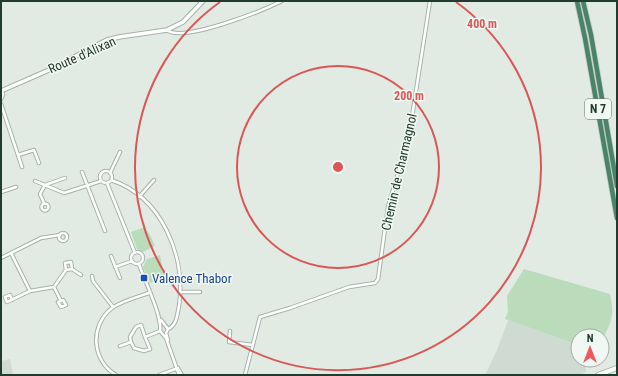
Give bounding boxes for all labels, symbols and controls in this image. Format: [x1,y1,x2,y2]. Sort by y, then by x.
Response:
text: 400 m [467,17,497,31]
street label: Route d'Alixan [46,33,118,77]
text: 200 m [394,89,424,103]
road number: N 7 [585,99,611,119]
street label: Chemin de Charmagnol [378,112,420,232]
centre of rings [331,160,345,174]
place label: Valence Thabor [152,271,232,286]
marker: Valence Thabor [139,273,149,283]
north arrow [570,328,610,368]
text: N [587,332,594,345]

